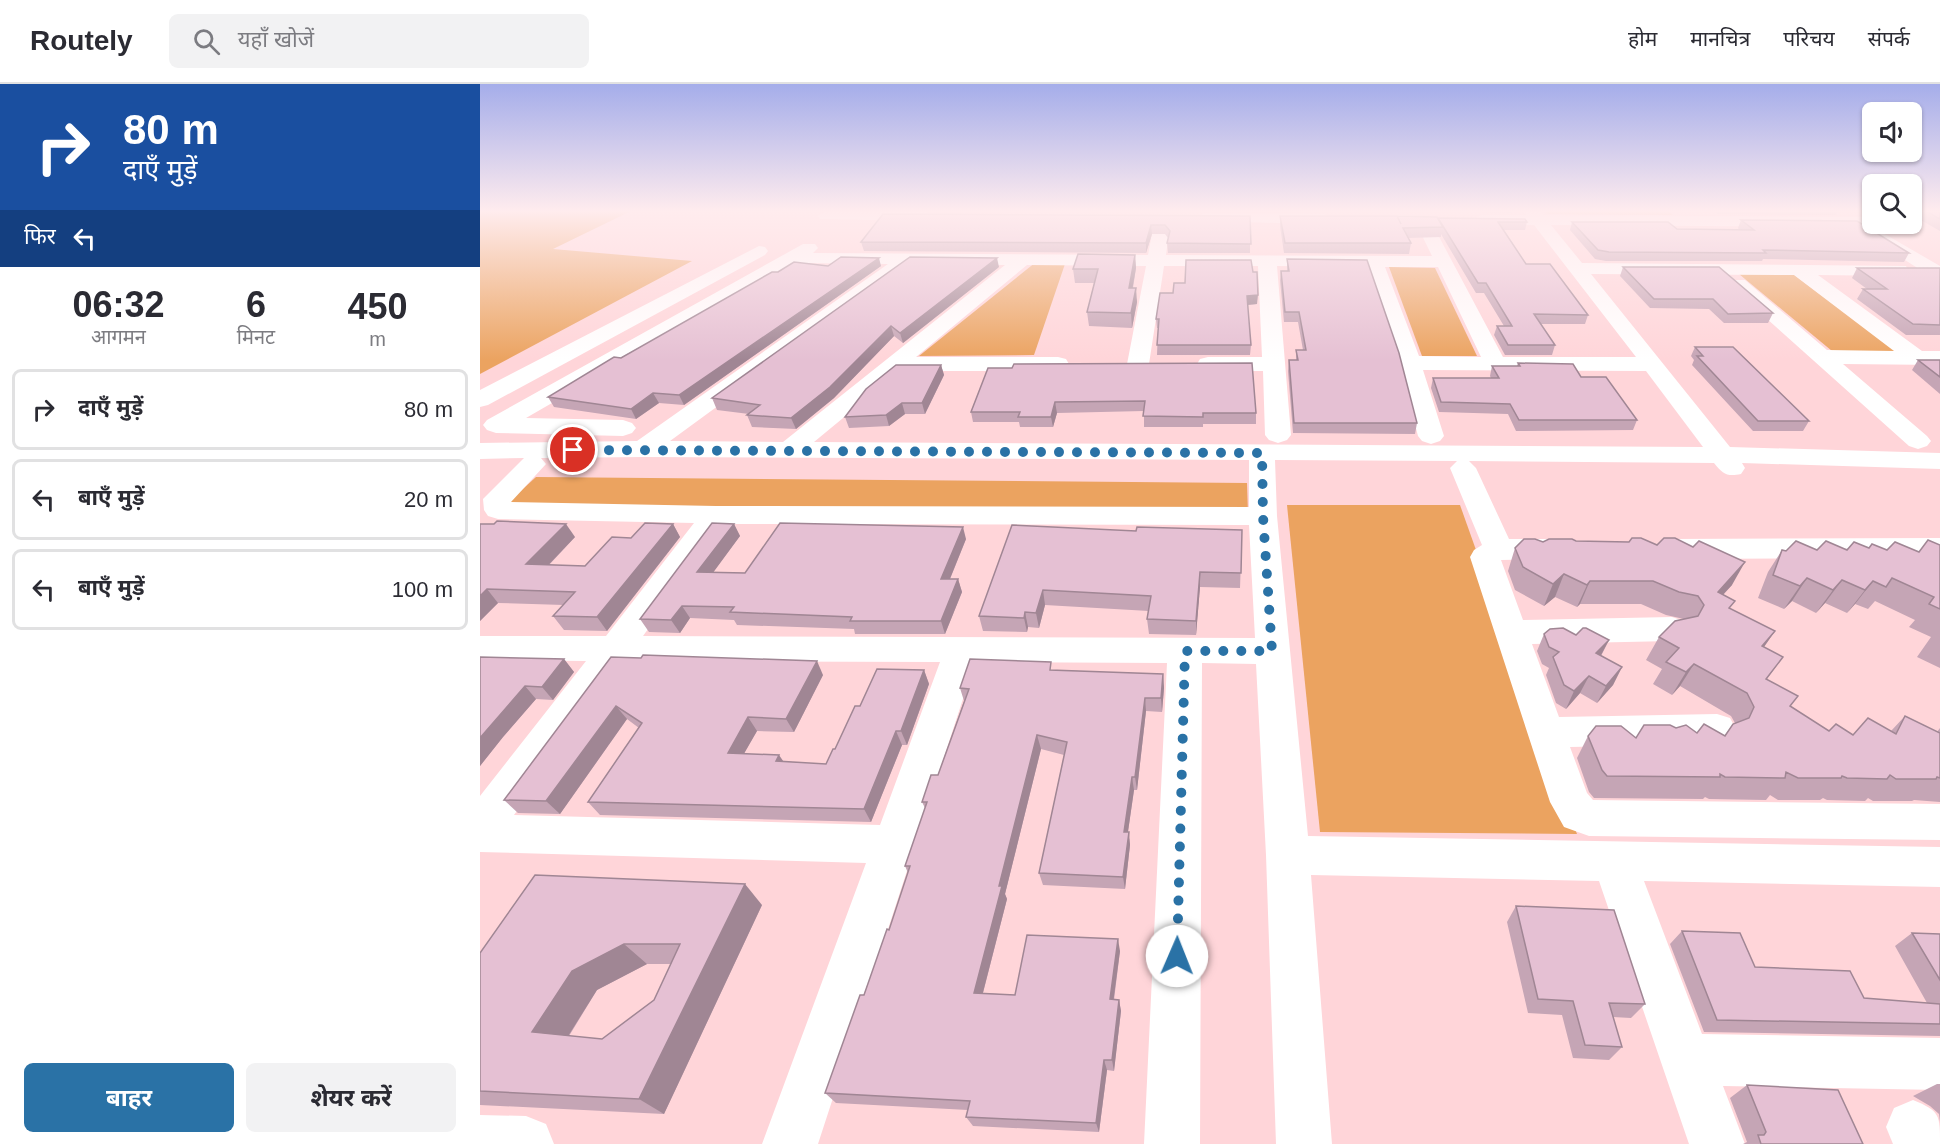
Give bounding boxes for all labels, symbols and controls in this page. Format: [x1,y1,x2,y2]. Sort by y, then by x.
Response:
search box [169,14,589,68]
text: Routely [30,25,133,56]
icon: search [190,25,223,58]
text: यहाँ खोजें [238,27,314,52]
text: होम [1628,27,1657,50]
text: मानचित्र [1690,27,1750,50]
text: परिचय [1783,27,1835,50]
text: संपर्क [1868,27,1910,50]
map controls [1862,102,1922,234]
button: sound [1862,102,1922,162]
text: 80 m [123,106,219,153]
icon: right [24,108,102,186]
text: दाएँ मुड़ें [123,155,197,185]
button: search [1862,174,1922,234]
icon: left [68,222,101,255]
text: फिर [24,224,56,249]
text: 06:32 [72,284,164,325]
text: 6 [246,284,266,325]
text: 450 [348,286,408,327]
text: आगमन [91,326,146,348]
text: मिनट [237,326,275,348]
text: m [369,328,386,350]
icon: right [27,393,60,426]
text: दाएँ मुड़ें [78,395,143,420]
text: 80 m [404,397,453,422]
pin [547,424,598,475]
icon: arrive [556,433,589,466]
icon: left [27,483,60,516]
text: बाएँ मुड़ें [78,485,144,510]
text: 20 m [404,487,453,512]
icon: left [27,573,60,606]
text: बाएँ मुड़ें [78,575,144,600]
text: 100 m [392,577,453,602]
position arrow [1145,924,1209,988]
button: बाहर [24,1063,234,1132]
button: शेयर करें [246,1063,456,1132]

